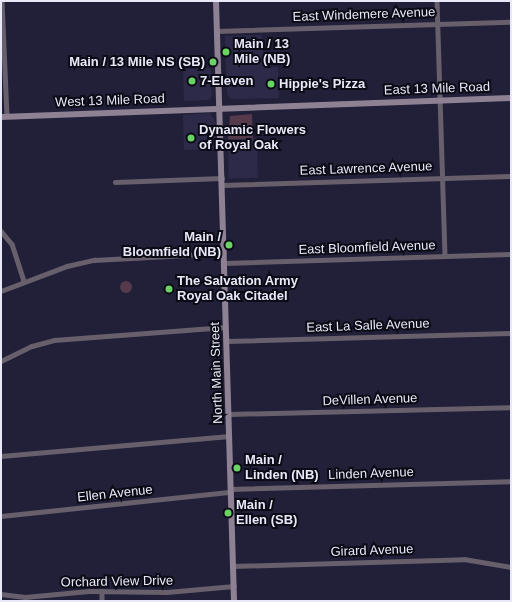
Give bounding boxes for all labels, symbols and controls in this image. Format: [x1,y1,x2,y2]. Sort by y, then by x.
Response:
street label: East Windemere Avenue [292,5,436,25]
place label: Main / 13 Mile (NB) [234,37,290,68]
marker: Main / 13 Mile (NB) [221,47,231,57]
place label: Main / 13 Mile NS (SB) [69,54,205,70]
marker: Main / 13 Mile NS (SB) [208,57,218,67]
place label: 7-Eleven [200,73,253,89]
marker: 7-Eleven [187,76,197,86]
place label: Hippie's Pizza [279,76,365,92]
marker: Hippie's Pizza [266,79,276,89]
street label: East 13 Mile Road [384,79,490,99]
street label: West 13 Mile Road [55,91,165,111]
place label: Dynamic Flowers of Royal Oak [199,123,306,154]
marker: Dynamic Flowers of Royal Oak [186,133,196,143]
street label: East Lawrence Avenue [299,159,433,179]
place label: Main / Bloomfield (NB) [123,230,221,261]
street label: East Bloomfield Avenue [298,238,436,258]
marker: Main / Bloomfield (NB) [224,240,234,250]
place label: The Salvation Army Royal Oak Citadel [177,274,298,305]
marker: The Salvation Army Royal Oak Citadel [164,284,174,294]
street label: East La Salle Avenue [306,316,430,336]
street label: North Main Street [207,322,227,424]
street label: DeVillen Avenue [322,391,418,409]
place label: Main / Linden (NB) [245,453,319,484]
marker: Main / Linden (NB) [232,463,242,473]
street label: Linden Avenue [328,465,414,483]
street label: Ellen Avenue [76,482,154,506]
place label: Main / Ellen (SB) [236,498,297,529]
marker: Main / Ellen (SB) [223,508,233,518]
street label: Girard Avenue [330,542,414,560]
street label: Orchard View Drive [61,573,173,591]

